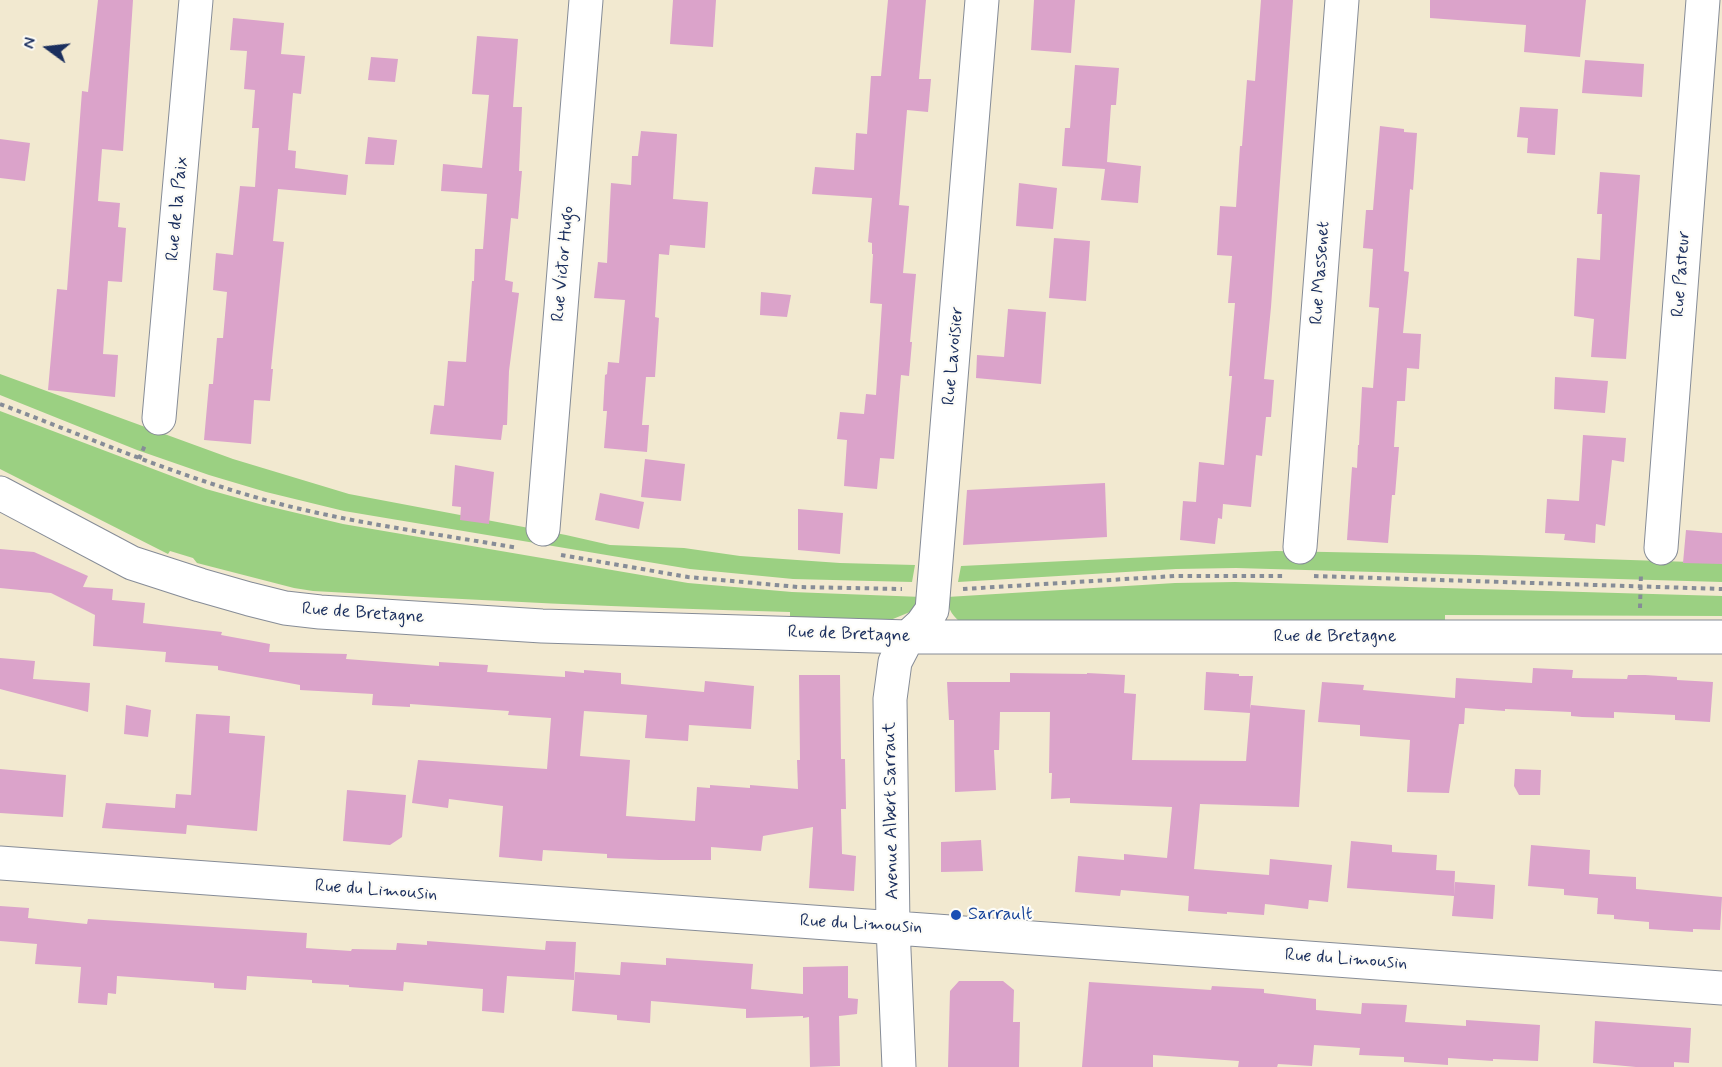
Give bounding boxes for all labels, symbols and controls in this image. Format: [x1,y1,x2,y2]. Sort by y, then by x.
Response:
north arrow [18,18,78,78]
text: N [19,35,42,51]
street label: Rue de la Paix [163,156,193,262]
street label: Rue Victor Hugo [548,205,580,323]
street label: Rue Massenet [1307,220,1335,326]
street label: Rue Pasteur [1668,230,1696,318]
street label: Rue Lavoisier [939,306,969,406]
street label: Rue de Bretagne [301,599,425,629]
street label: Rue de Bretagne [787,622,911,648]
street label: Rue de Bretagne [1274,626,1396,648]
street label: Avenue Albert Sarraut [880,722,904,900]
street label: Rue du Limousin [314,876,438,906]
place label: Sarrault [968,904,1032,926]
marker: Sarrault [949,908,963,922]
street label: Rue du Limousin [799,911,923,939]
street label: Rue du Limousin [1284,945,1408,975]

